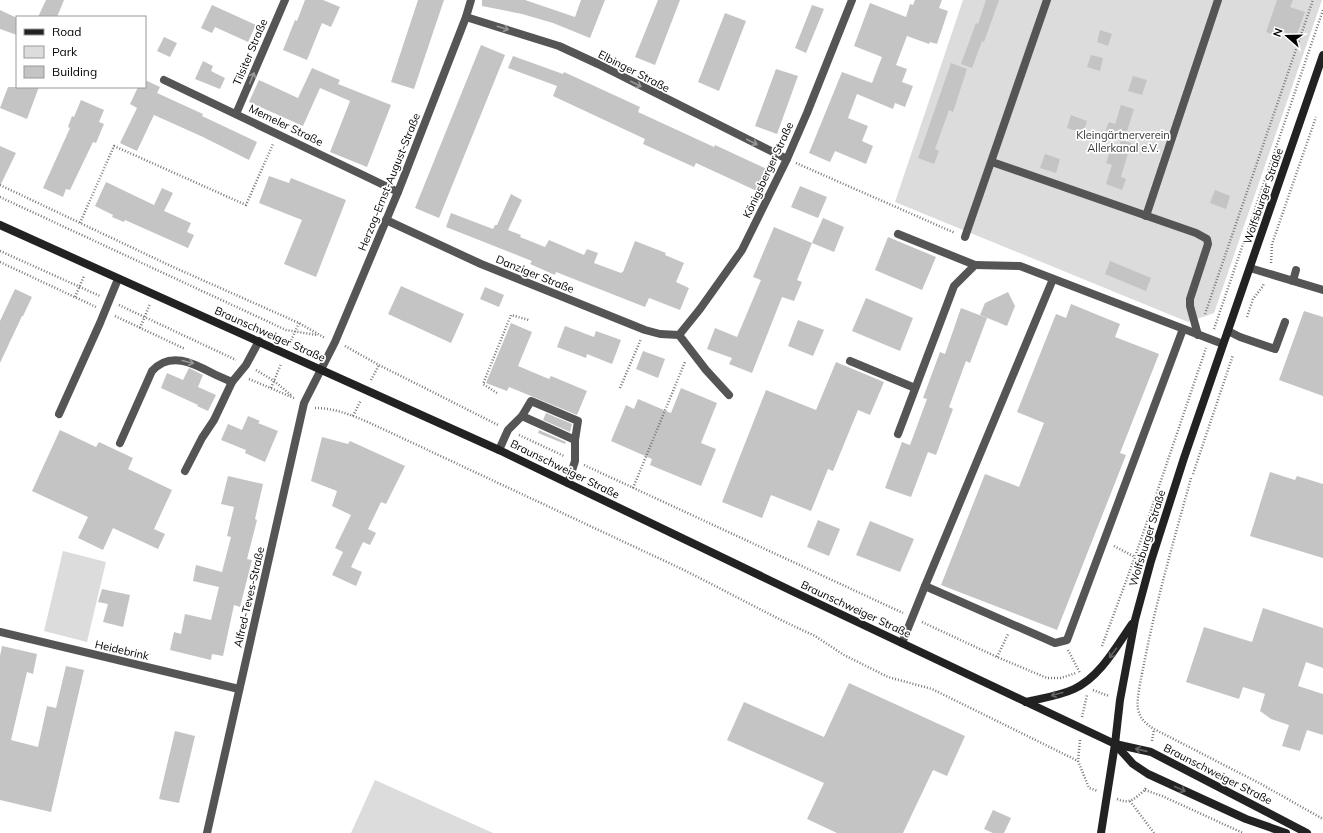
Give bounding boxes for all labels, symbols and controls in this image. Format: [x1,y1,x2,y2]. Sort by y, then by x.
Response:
legend [16,16,146,88]
north arrow [1267,16,1307,56]
street label: Tilsiter Straße [230,17,270,87]
text: Road [52,24,81,39]
one-way arrow [497,25,510,32]
text: N [1270,26,1286,39]
text: Park [52,44,78,59]
street label: Elbinger Straße [596,47,672,95]
text: Building [52,64,97,79]
one-way arrow [248,72,256,84]
one-way arrow [630,80,642,88]
street label: Memeler Straße [247,101,325,149]
street label: Herzog-Ernst-August-Straße [355,111,423,253]
street label: Königsberger Straße [740,120,796,220]
park label: Kleingärtnerverein Allerkanal e.V. [1076,128,1170,155]
one-way arrow [746,139,758,146]
street label: Wolfsburger Straße [1240,146,1286,246]
street label: Danziger Straße [494,252,576,296]
street label: Braunschweiger Straße [212,303,328,365]
one-way arrow [181,359,194,366]
street label: Braunschweiger Straße [508,436,622,502]
street label: Wolfsburger Straße [1126,488,1168,588]
street label: Alfred-Teves-Straße [231,545,267,649]
street label: Braunschweiger Straße [799,577,913,641]
street label: Heidebrink [94,637,151,663]
one-way arrow [1109,647,1117,658]
one-way arrow [1050,691,1063,699]
street label: Braunschweiger Straße [1161,741,1275,807]
one-way arrow [1135,746,1148,754]
one-way arrow [1174,786,1186,793]

